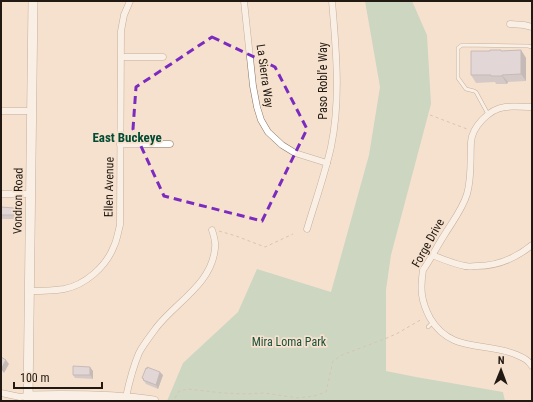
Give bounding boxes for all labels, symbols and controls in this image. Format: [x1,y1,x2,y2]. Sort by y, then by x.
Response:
street label: Paso Robl'e Way [316,42,330,120]
street label: La Sierra Way [254,43,276,109]
district label: East Buckeye [92,130,162,145]
street label: Ellen Avenue [101,156,117,217]
street label: Vondron Road [10,168,26,234]
street label: Forge Drive [409,216,447,270]
park label: Mira Loma Park [252,335,327,349]
north arrow [481,350,521,390]
text: N [498,354,505,367]
scale bar [14,364,102,390]
text: 100 m [20,371,50,385]

